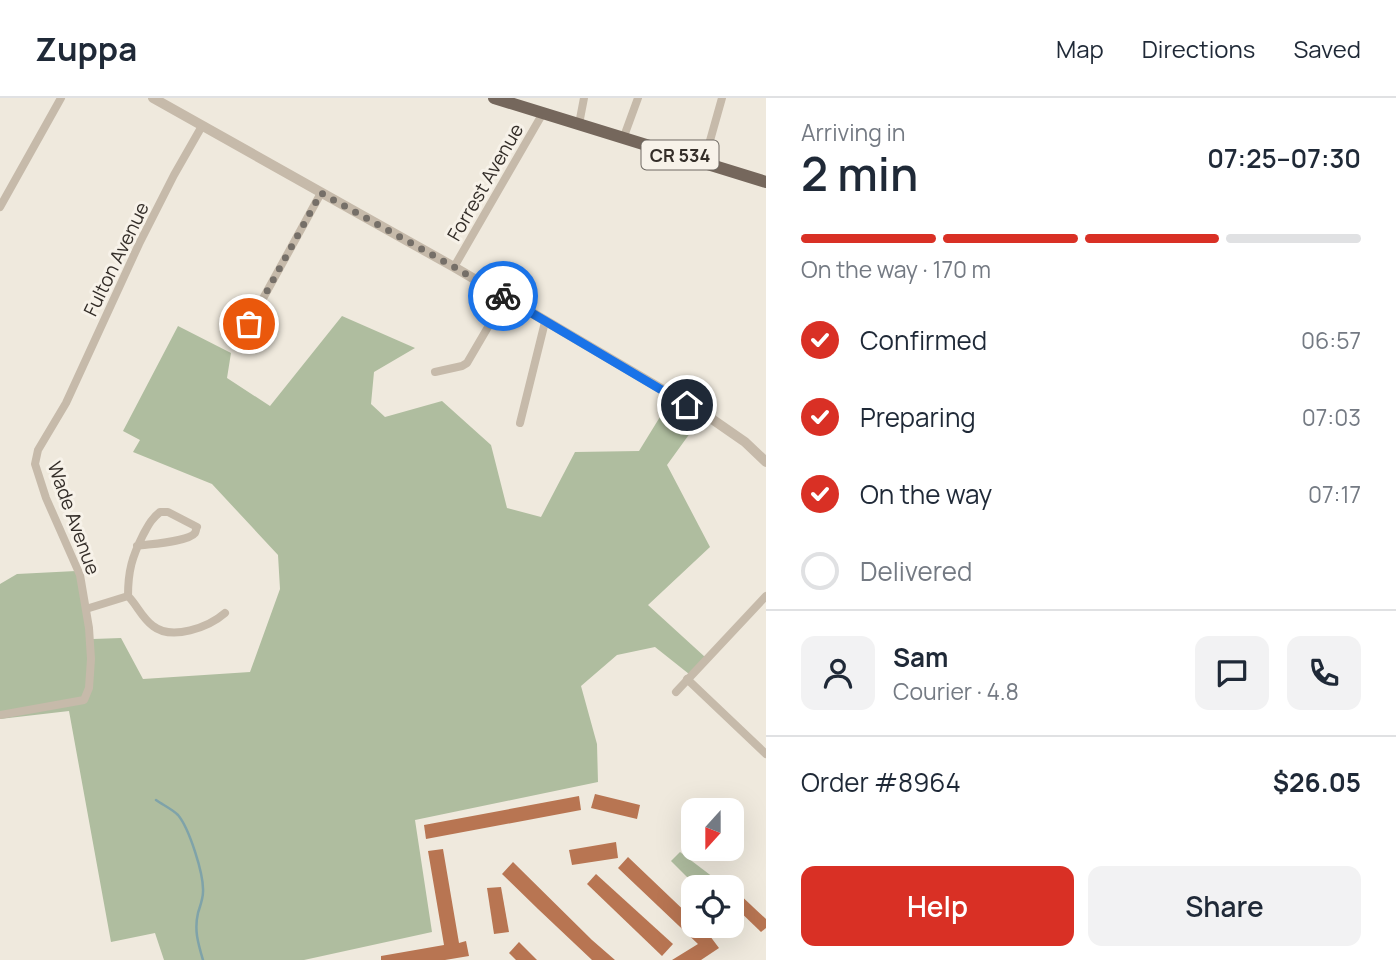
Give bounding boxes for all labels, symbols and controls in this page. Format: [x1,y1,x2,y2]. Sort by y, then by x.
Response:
text: Zuppa [35,26,137,71]
text: Map [1056,32,1104,65]
text: Directions [1142,32,1255,65]
text: Saved [1293,32,1361,65]
text: Arriving in [801,116,906,148]
street label: Forrest Avenue [441,119,529,245]
road number: CR 534 [642,140,718,170]
text: 07:25–07:30 [1207,140,1361,176]
text: 2 min [801,142,918,205]
street label: Fulton Avenue [77,198,155,320]
text: On the way · 170 m [801,253,991,285]
courier [468,261,538,331]
icon: bike [484,277,522,315]
pin [219,294,279,354]
icon: bag [230,305,268,343]
icon: check [801,321,839,359]
text: Confirmed [860,322,987,358]
text: 06:57 [1301,324,1361,356]
pin [657,375,717,435]
icon: home [668,386,706,424]
icon: check [801,398,839,436]
text: Preparing [860,399,976,435]
text: 07:03 [1302,401,1361,433]
street label: Wade Avenue [41,458,107,578]
icon: check [801,475,839,513]
text: On the way [860,476,992,512]
text: 07:17 [1308,478,1361,510]
text: Delivered [860,553,972,589]
button: person [801,636,875,710]
button: chat [1195,636,1269,710]
button: phone [1287,636,1361,710]
text: Sam [893,639,948,675]
text: Courier · 4.8 [893,675,1019,707]
text: Order #8964 [801,764,961,800]
text: $26.05 [1273,764,1361,800]
north arrow [681,798,744,861]
map controls [681,798,744,938]
button: Help [801,866,1074,946]
button: Share [1088,866,1361,946]
button: locate [681,875,744,938]

